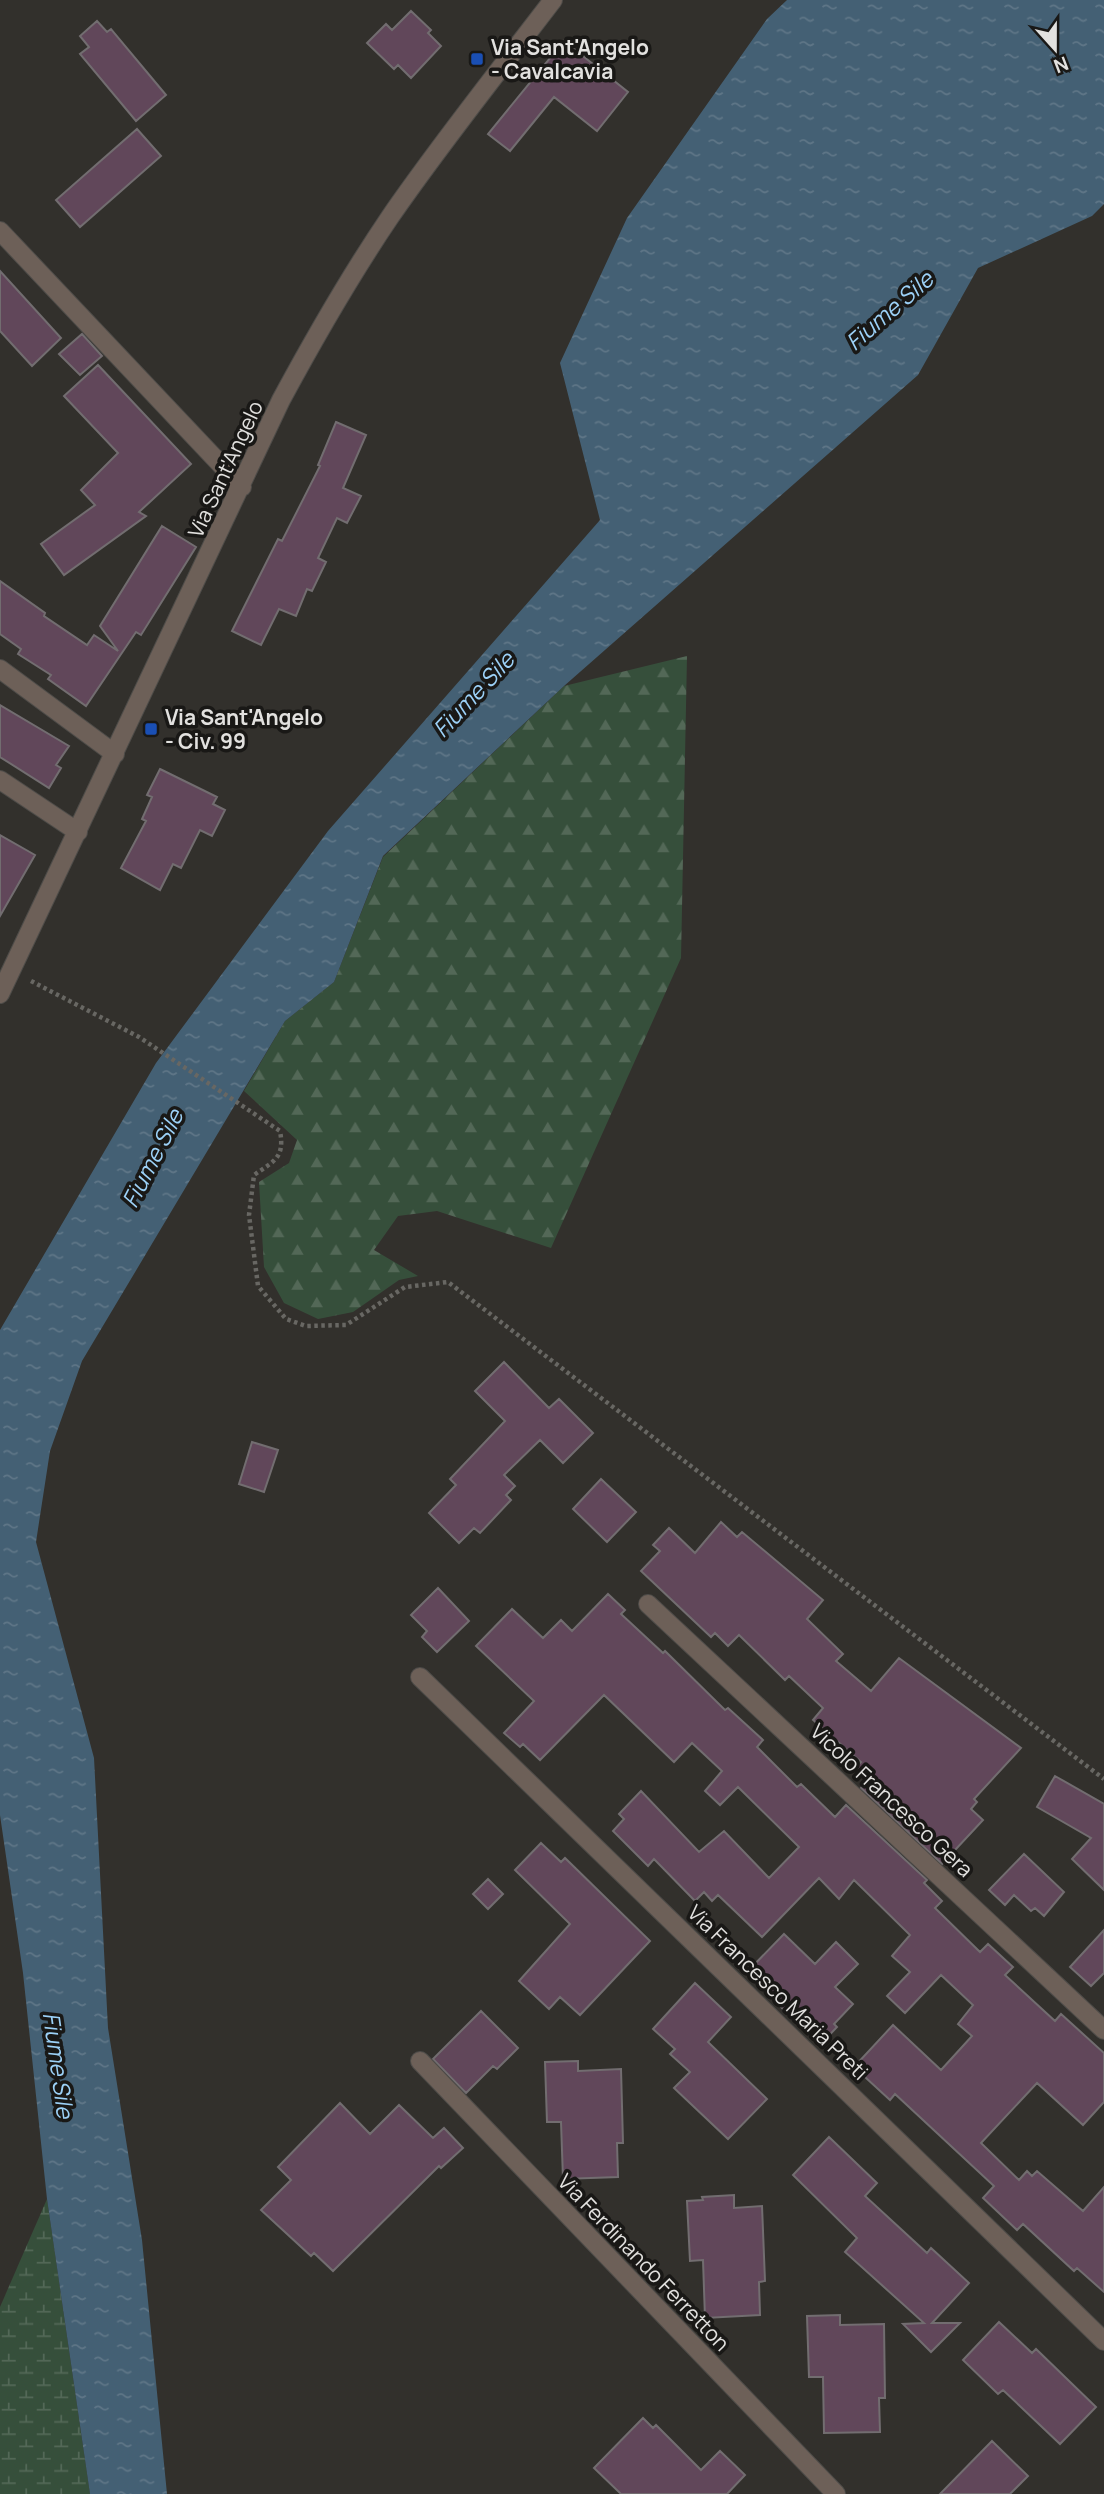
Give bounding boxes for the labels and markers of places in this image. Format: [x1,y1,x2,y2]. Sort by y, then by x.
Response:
place label: Via Sant'Angelo - Cavalcavia [491,33,649,85]
marker: Via Sant'Angelo - Cavalcavia [469,51,485,67]
place label: Via Sant'Angelo - Civ. 99 [165,703,323,755]
marker: Via Sant'Angelo - Civ. 99 [143,721,159,737]

